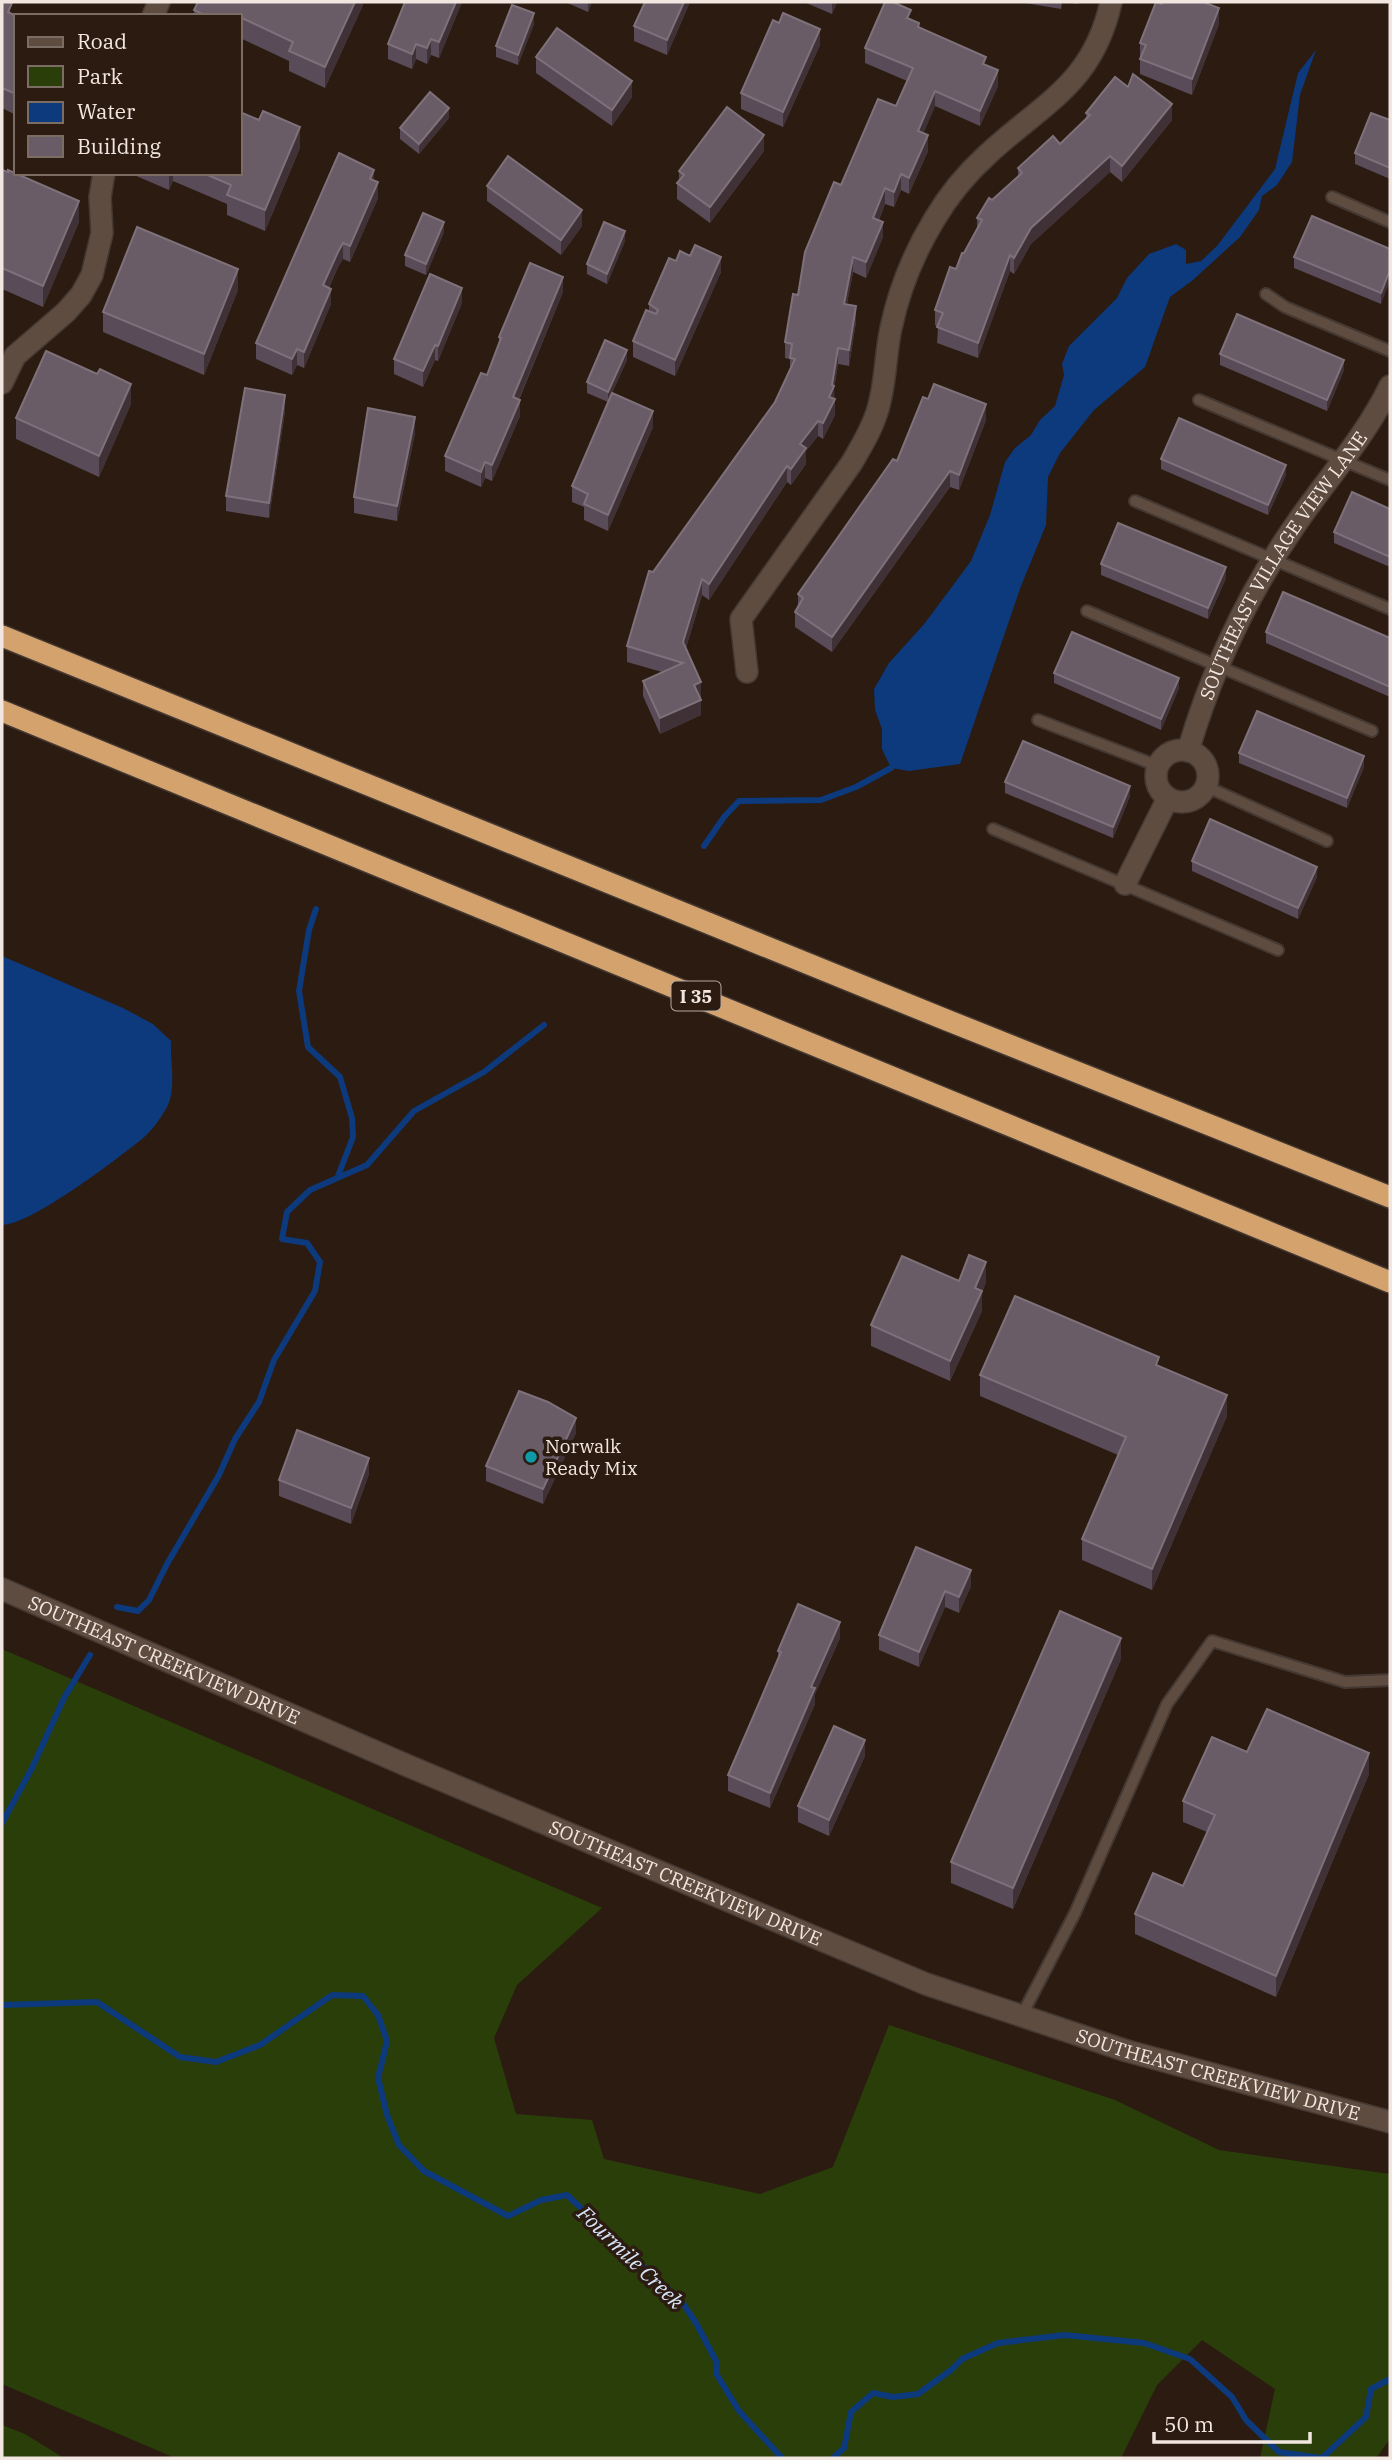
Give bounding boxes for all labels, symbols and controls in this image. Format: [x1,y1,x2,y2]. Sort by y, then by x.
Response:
legend [14,14,242,175]
text: Road [77,27,127,55]
text: Park [77,62,124,90]
text: Water [77,97,136,125]
text: Building [77,132,162,160]
street label: SOUTHEAST VILLAGE VIEW LANE [1194,427,1372,703]
road number: I 35 [672,981,720,1010]
place label: Norwalk Ready Mix [545,1434,638,1480]
marker: Norwalk Ready Mix [523,1449,539,1465]
street label: SOUTHEAST CREEKVIEW DRIVE [25,1590,304,1729]
street label: SOUTHEAST CREEKVIEW DRIVE [546,1815,826,1951]
street label: SOUTHEAST CREEKVIEW DRIVE [1073,2023,1363,2125]
water label: Fourmile Creek [571,2198,691,2315]
scale bar [1154,2400,1310,2444]
text: 50 m [1164,2410,1214,2438]

